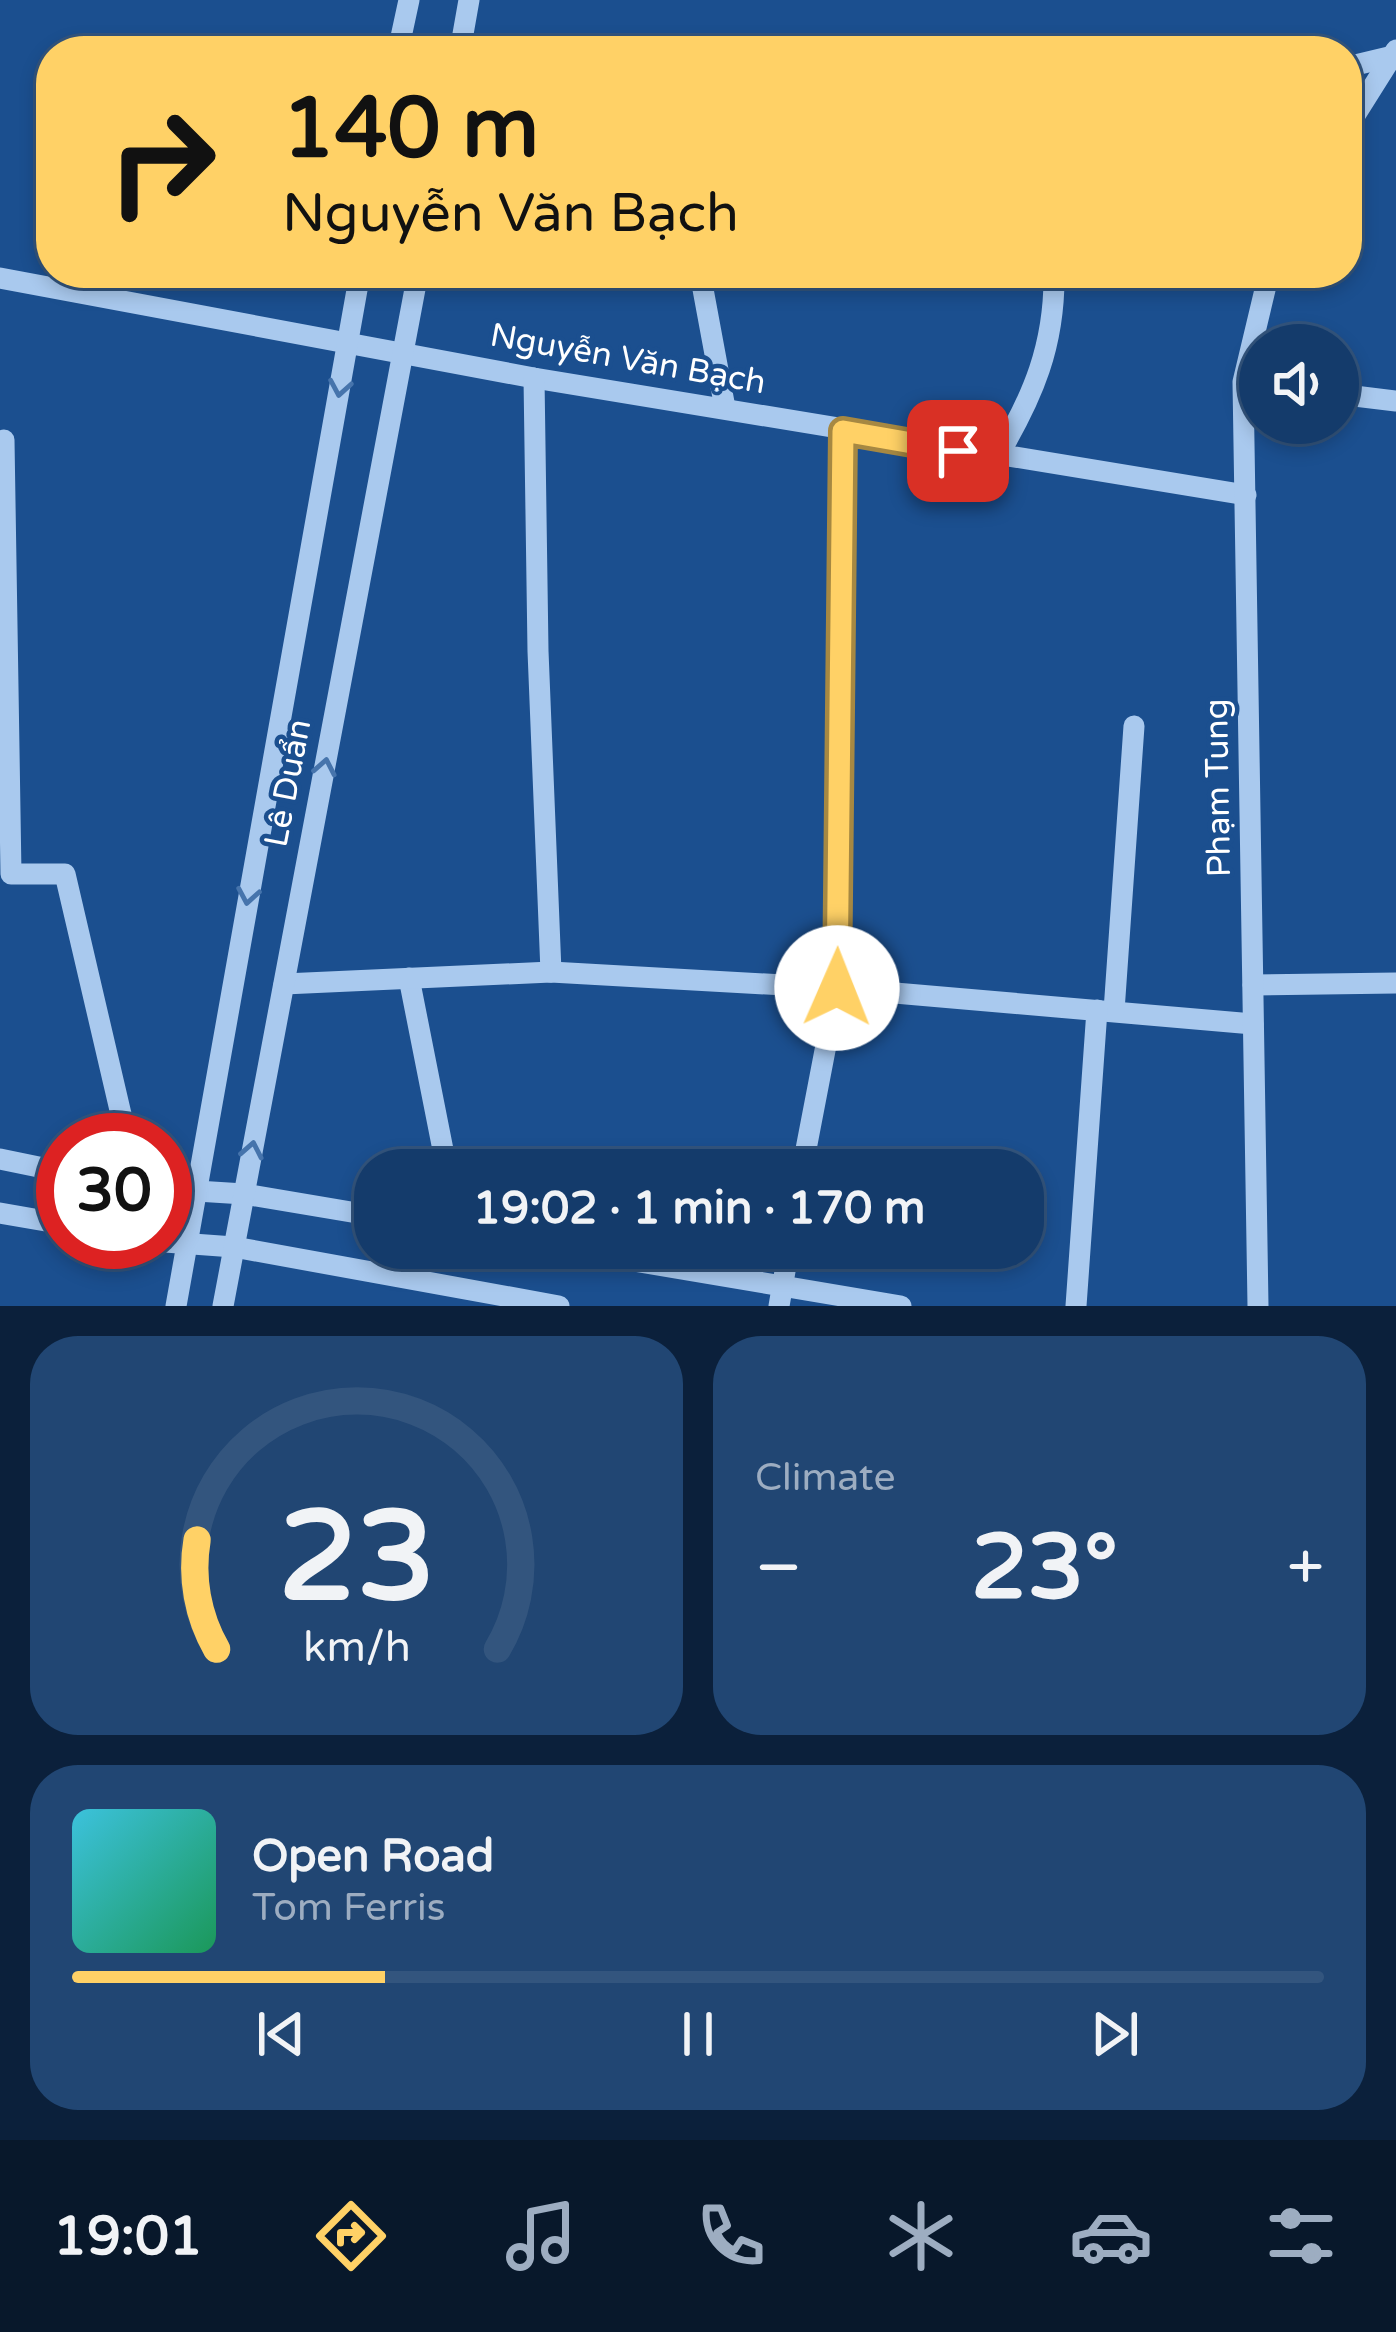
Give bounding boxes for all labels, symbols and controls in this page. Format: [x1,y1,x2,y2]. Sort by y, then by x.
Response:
text: 140 m [282,79,539,180]
icon: right [84,84,240,240]
text: Nguyễn Văn Bạch [282,181,739,246]
street label: Nguyễn Văn Bạch [487,316,769,402]
map controls [1239,324,1359,444]
button: sound [1239,324,1359,444]
one-way arrow [329,378,354,398]
pin [907,400,1009,502]
icon: arrive [925,418,991,484]
street label: Phạm Tung [1197,698,1239,878]
street label: Lê Duẩn [257,716,319,850]
one-way arrow [311,757,337,777]
one-way arrow [237,886,262,906]
position arrow [774,925,900,1051]
speed limit sign: 30 [36,1113,192,1269]
one-way arrow [239,1140,264,1160]
text: 19:02 · 1 min · 170 m [473,1182,925,1236]
text: Climate [755,1454,895,1501]
text: 23 [278,1483,435,1634]
text: 23° [971,1514,1118,1623]
text: − [755,1528,802,1608]
text: + [1287,1528,1324,1608]
text: km/h [303,1621,410,1672]
text: Open Road [252,1830,494,1884]
text: Tom Ferris [252,1884,445,1931]
icon: previous [248,2001,314,2067]
icon: pause [665,2001,731,2067]
icon: next [1082,2001,1148,2067]
icon: directions [309,2194,393,2278]
icon: music [499,2194,583,2278]
icon: phone [689,2194,773,2278]
icon: climate [879,2194,963,2278]
icon: car [1069,2194,1153,2278]
icon: filters [1259,2194,1343,2278]
text: 19:01 [53,2204,203,2269]

